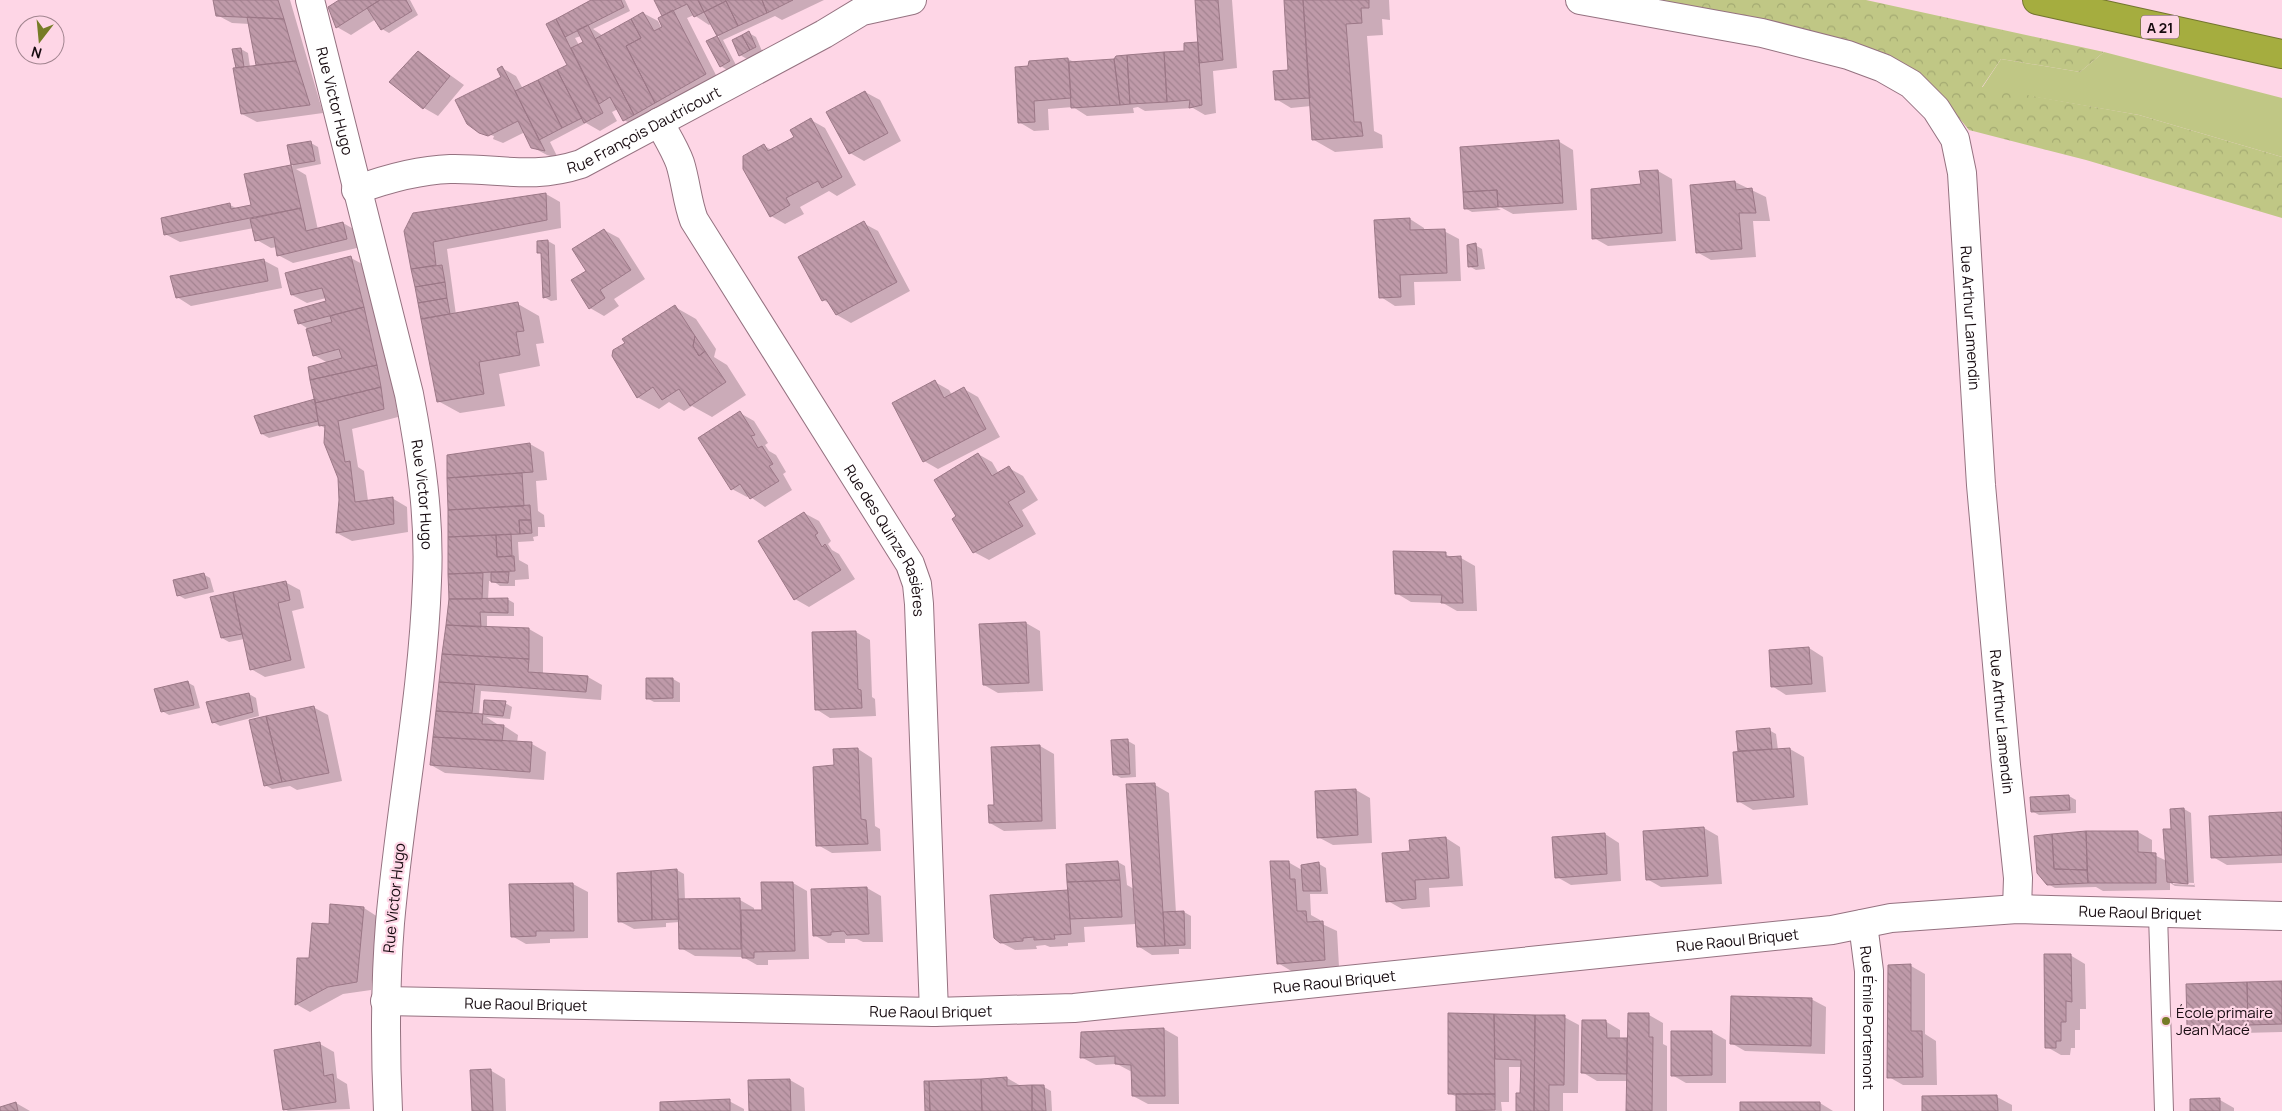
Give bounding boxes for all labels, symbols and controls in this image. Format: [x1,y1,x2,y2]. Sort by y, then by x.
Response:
north arrow [15,15,65,65]
road number: A 21 [2141,16,2179,38]
text: N [29,42,44,63]
street label: Rue Victor Hugo [312,45,359,157]
street label: Rue François Dautricourt [564,81,724,178]
street label: Rue Arthur Lamendin [1956,245,1986,391]
street label: Rue Victor Hugo [407,438,438,550]
street label: Rue des Quinze Rasières [839,460,930,617]
street label: Rue Arthur Lamendin [1985,649,2019,795]
street label: Rue Victor Hugo [378,842,410,954]
street label: Rue Raoul Briquet [2078,900,2202,924]
street label: Rue Raoul Briquet [1675,923,1800,956]
street label: Rue Émile Portemont [1855,944,1880,1090]
street label: Rue Raoul Briquet [1272,964,1397,998]
street label: Rue Raoul Briquet [464,992,588,1016]
street label: Rue Raoul Briquet [869,1000,993,1023]
place label: École primaire Jean Macé [2176,1002,2273,1040]
marker: École primaire Jean Macé [2160,1015,2172,1027]

